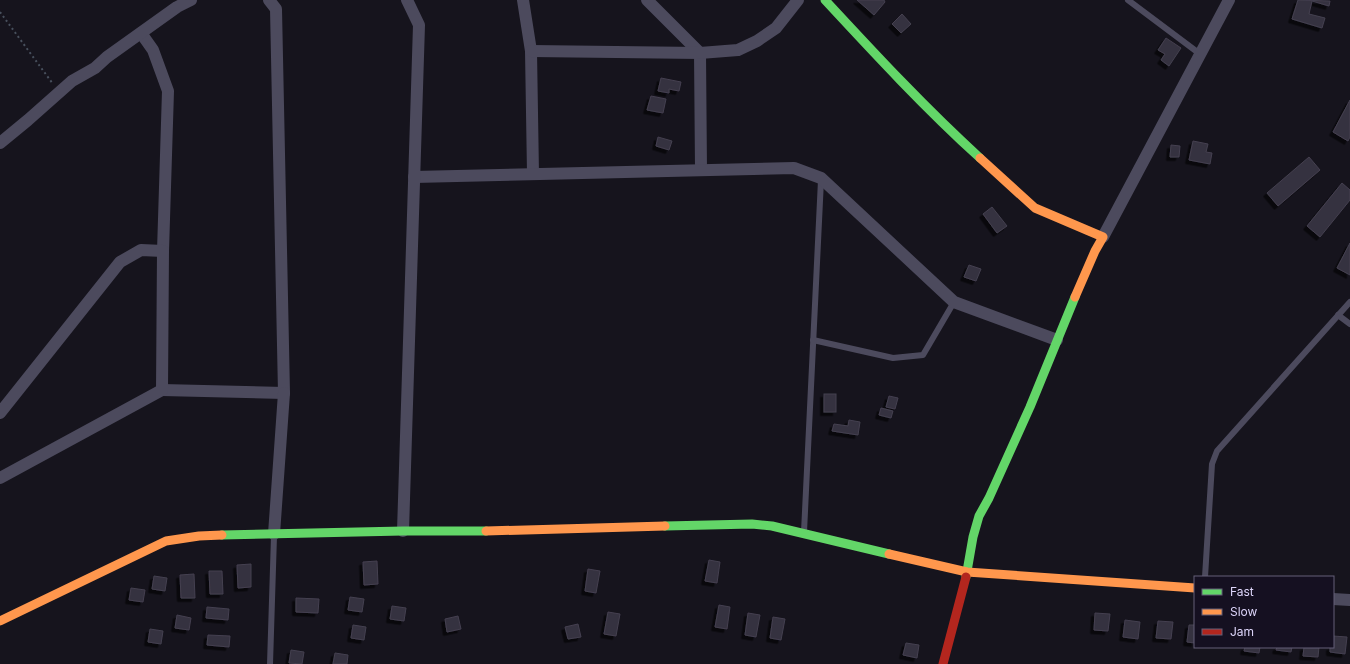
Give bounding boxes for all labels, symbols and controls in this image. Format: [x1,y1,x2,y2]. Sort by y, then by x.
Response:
legend [1194,576,1334,648]
text: Fast [1230,584,1254,599]
text: Slow [1230,604,1258,619]
text: Jam [1230,624,1254,639]

